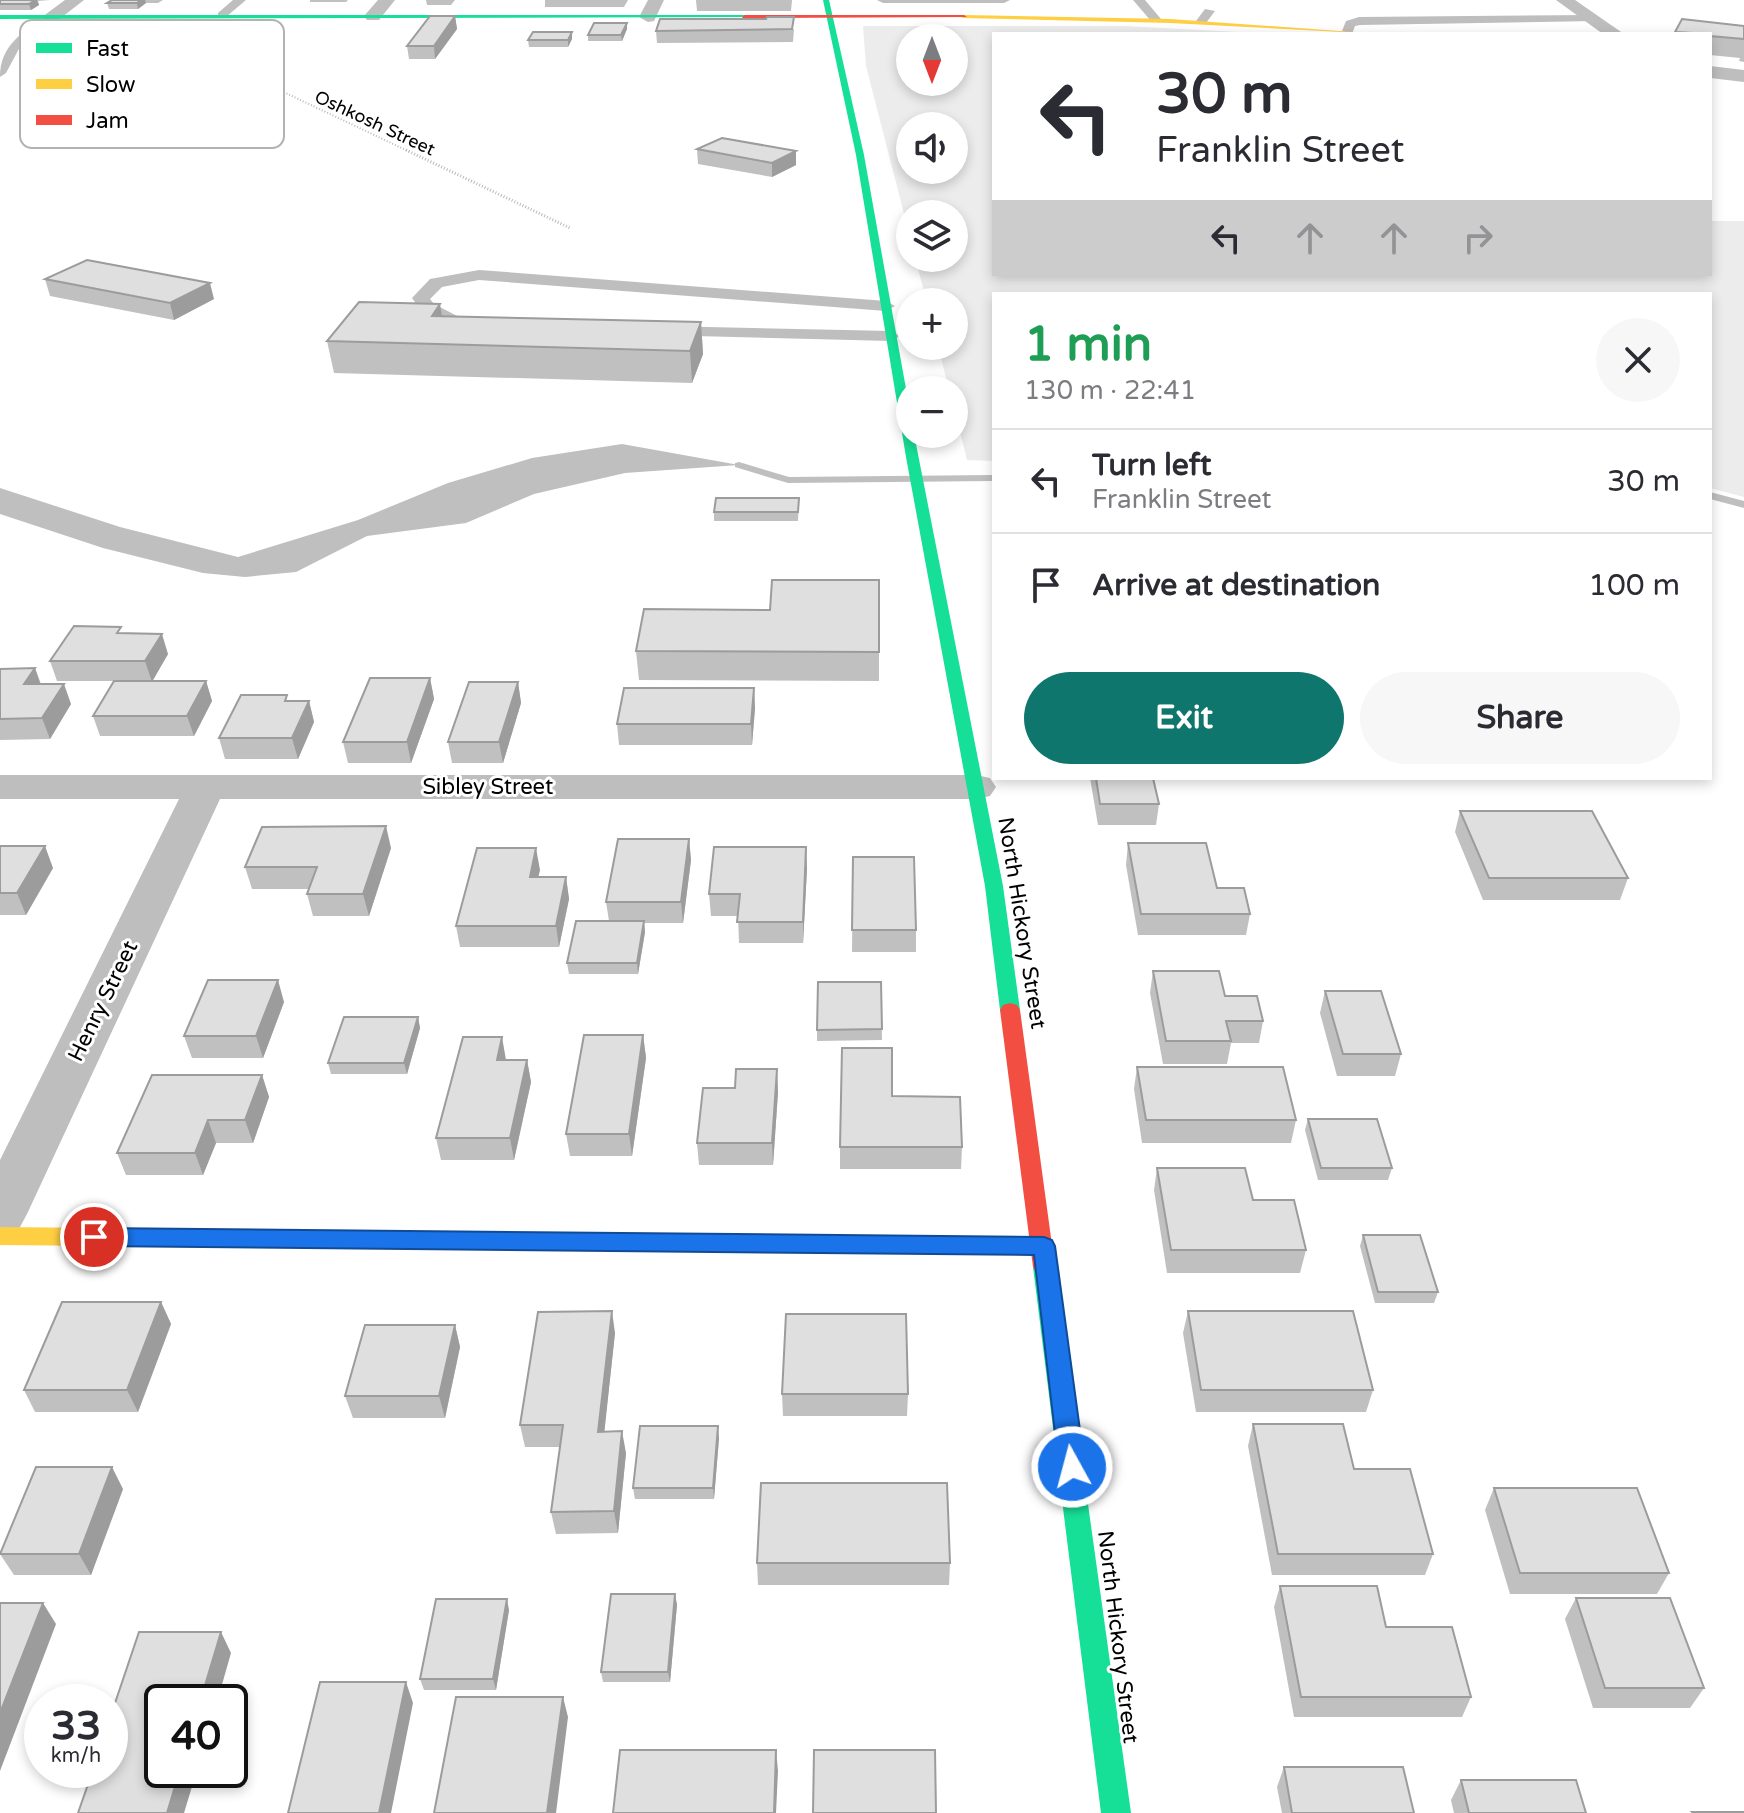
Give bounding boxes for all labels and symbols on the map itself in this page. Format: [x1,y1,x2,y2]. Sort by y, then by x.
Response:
legend [20,20,284,148]
north arrow [896,24,968,96]
text: Fast [86,36,129,62]
text: Slow [86,72,136,98]
street label: Oshkosh Street [311,85,439,161]
text: Jam [86,108,129,134]
street label: Sibley Street [423,774,553,800]
street label: North Hickory Street [992,815,1052,1031]
street label: Henry Street [63,936,143,1066]
pin [60,1203,128,1271]
position arrow [1030,1425,1114,1509]
street label: North Hickory Street [1092,1529,1144,1745]
speed limit sign: 40 [144,1684,248,1788]

